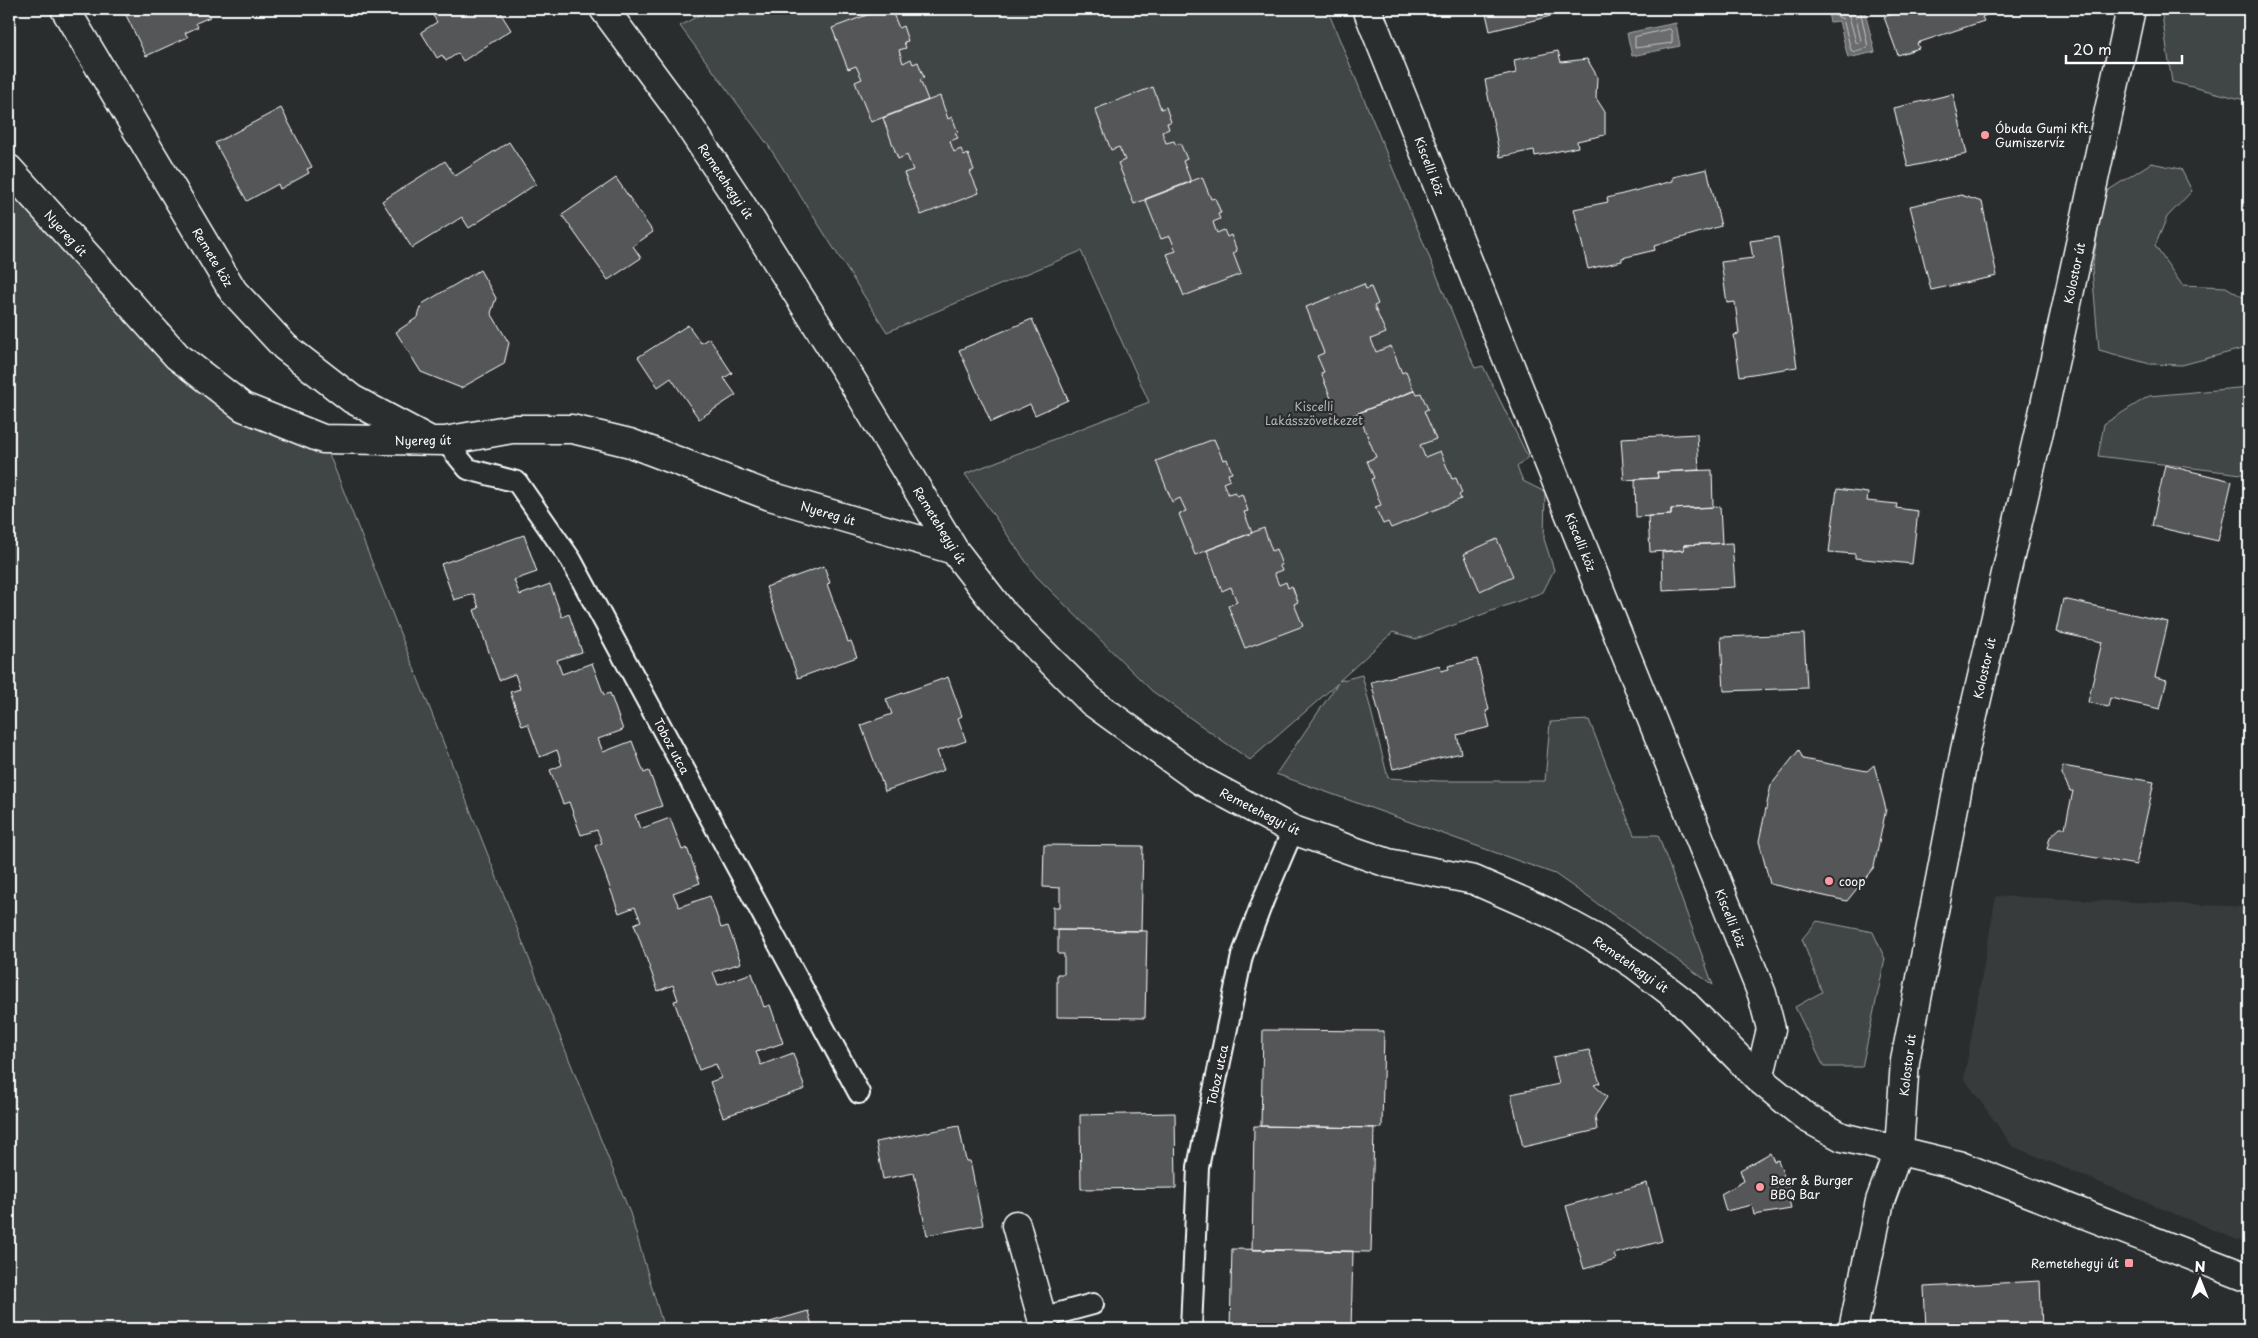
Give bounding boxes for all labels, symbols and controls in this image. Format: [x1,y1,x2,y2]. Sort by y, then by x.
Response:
scale bar [2066,32,2182,64]
text: 20 m [2073,37,2112,60]
place label: Óbuda Gumi Kft. Gumiszervíz [1995,119,2092,151]
marker: Óbuda Gumi Kft. Gumiszervíz [1979,129,1991,141]
street label: Kiscelli köz [1410,134,1450,198]
street label: Remetehegyi út [694,139,758,223]
street label: Nyereg út [40,206,92,260]
street label: Remete köz [188,224,238,290]
street label: Kolostor út [2059,241,2089,305]
park label: Kiscelli Lakásszövetkezet [1265,397,1363,429]
street label: Nyereg út [395,431,452,449]
street label: Remetehegyi út [909,483,971,567]
street label: Nyereg út [798,497,858,529]
street label: Kiscelli köz [1561,510,1601,574]
street label: Kolostor út [1968,636,2000,700]
street label: Toboz utca [650,715,695,778]
street label: Remetehegyi út [1217,783,1303,839]
place label: coop [1839,872,1865,890]
marker: coop [1823,875,1835,887]
street label: Kiscelli köz [1711,886,1751,950]
street label: Remetehegyi út [1590,931,1672,997]
street label: Kolostor út [1894,1033,1920,1097]
street label: Toboz utca [1202,1043,1232,1107]
place label: Beer & Burger BBQ Bar [1770,1171,1853,1203]
marker: Beer & Burger BBQ Bar [1754,1181,1766,1193]
place label: Remetehegyi út [2031,1254,2119,1272]
north arrow [2176,1256,2226,1306]
text: N [2194,1256,2206,1277]
marker: Remetehegyi út [2123,1257,2135,1269]

